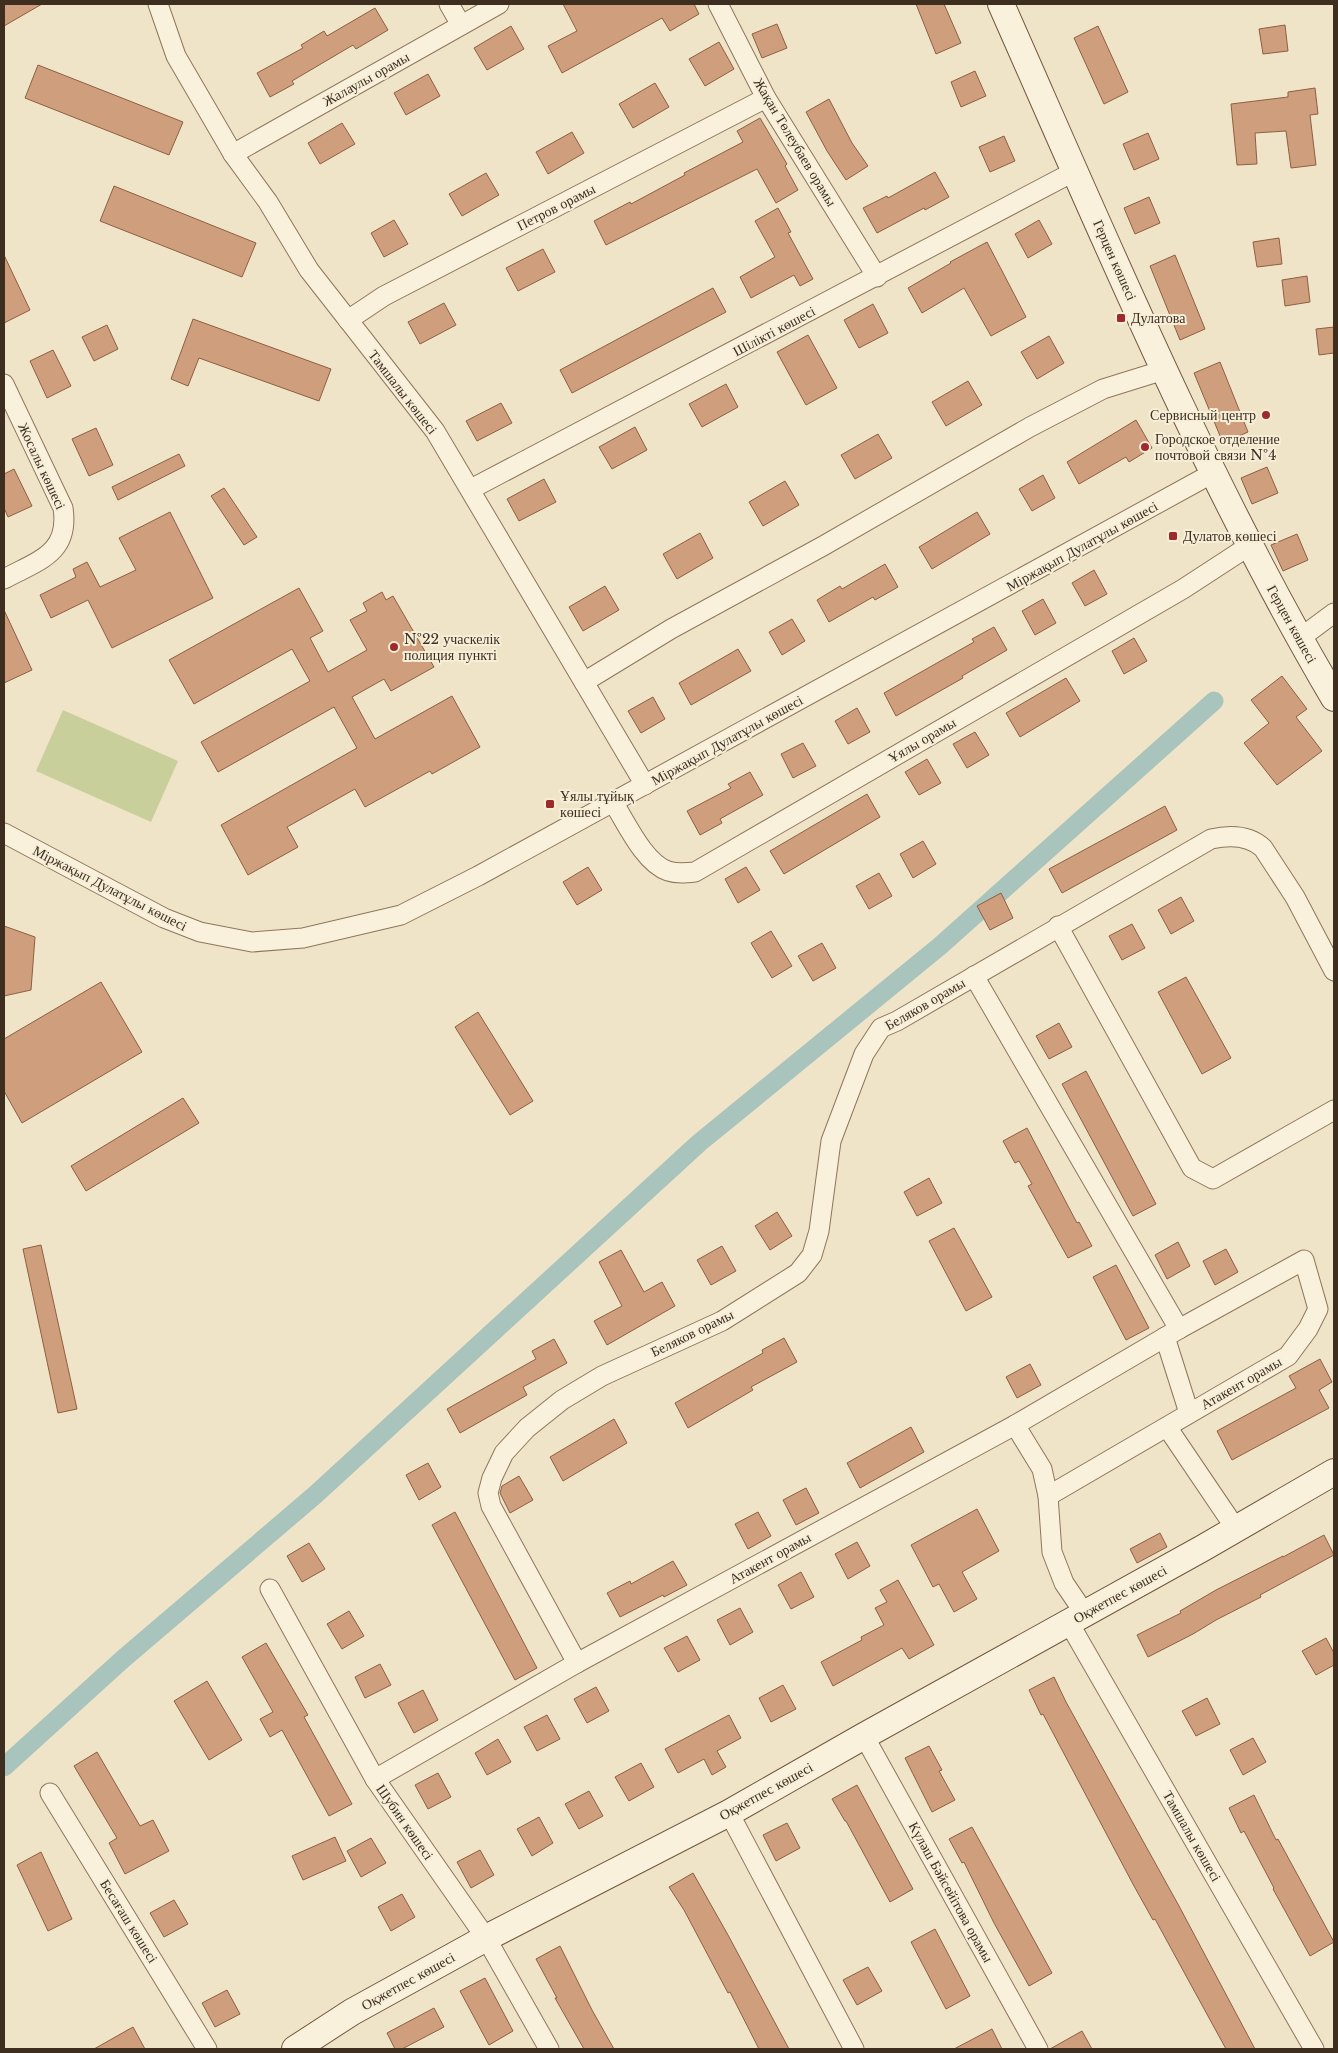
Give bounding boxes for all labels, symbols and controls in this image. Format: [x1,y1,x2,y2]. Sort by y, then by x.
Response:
street label: Жалаулы орамы [320,47,413,110]
street label: Жақан Төлеубаев орамы [749,74,841,210]
street label: Петров орамы [514,179,599,234]
street label: Герцен көшесі [1089,217,1141,303]
street label: Шілікті көшесі [730,302,818,360]
place label: Дулатова [1131,309,1186,327]
marker: Дулатова [1115,312,1127,324]
street label: Тамшалы көшесі [364,346,442,438]
place label: Сервисный центр [1150,406,1256,424]
marker: Сервисный центр [1260,409,1272,421]
street label: Жосалы көшесі [14,420,70,512]
place label: Городское отделение почтовой связи №4 [1155,430,1280,464]
marker: Городское отделение почтовой связи №4 [1139,441,1151,453]
street label: Міржақып Дулатұлы көшесі [1003,497,1161,595]
place label: Дулатов көшесі [1183,527,1277,545]
marker: Дулатов көшесі [1167,530,1179,542]
street label: Герцен көшесі [1263,582,1321,666]
place label: №22 учаскелік полиция пункті [404,630,500,664]
marker: №22 учаскелік полиция пункті [388,641,400,653]
street label: Міржақып Дулатұлы көшесі [648,691,806,789]
street label: Ұялы орамы [885,713,960,767]
place label: Ұялы тұйық көшесі [560,787,634,821]
marker: Ұялы тұйық көшесі [544,798,556,810]
street label: Міржақып Дулатұлы көшесі [30,841,190,935]
street label: Беляков орамы [882,973,969,1034]
street label: Беляков орамы [648,1305,737,1361]
street label: Атакент орамы [1197,1352,1285,1413]
street label: Атакент орамы [726,1528,815,1588]
street label: Оқжетпес көшесі [1070,1561,1170,1627]
street label: Оқжетпес көшесі [716,1758,816,1824]
street label: Шубин көшесі [372,1781,438,1863]
street label: Тамшалы көшесі [1159,1787,1225,1885]
street label: Күләш Бәйсейітова орамы [905,1818,997,1966]
street label: Бесағаш көшесі [96,1876,162,1966]
street label: Оқжетпес көшесі [358,1948,458,2014]

